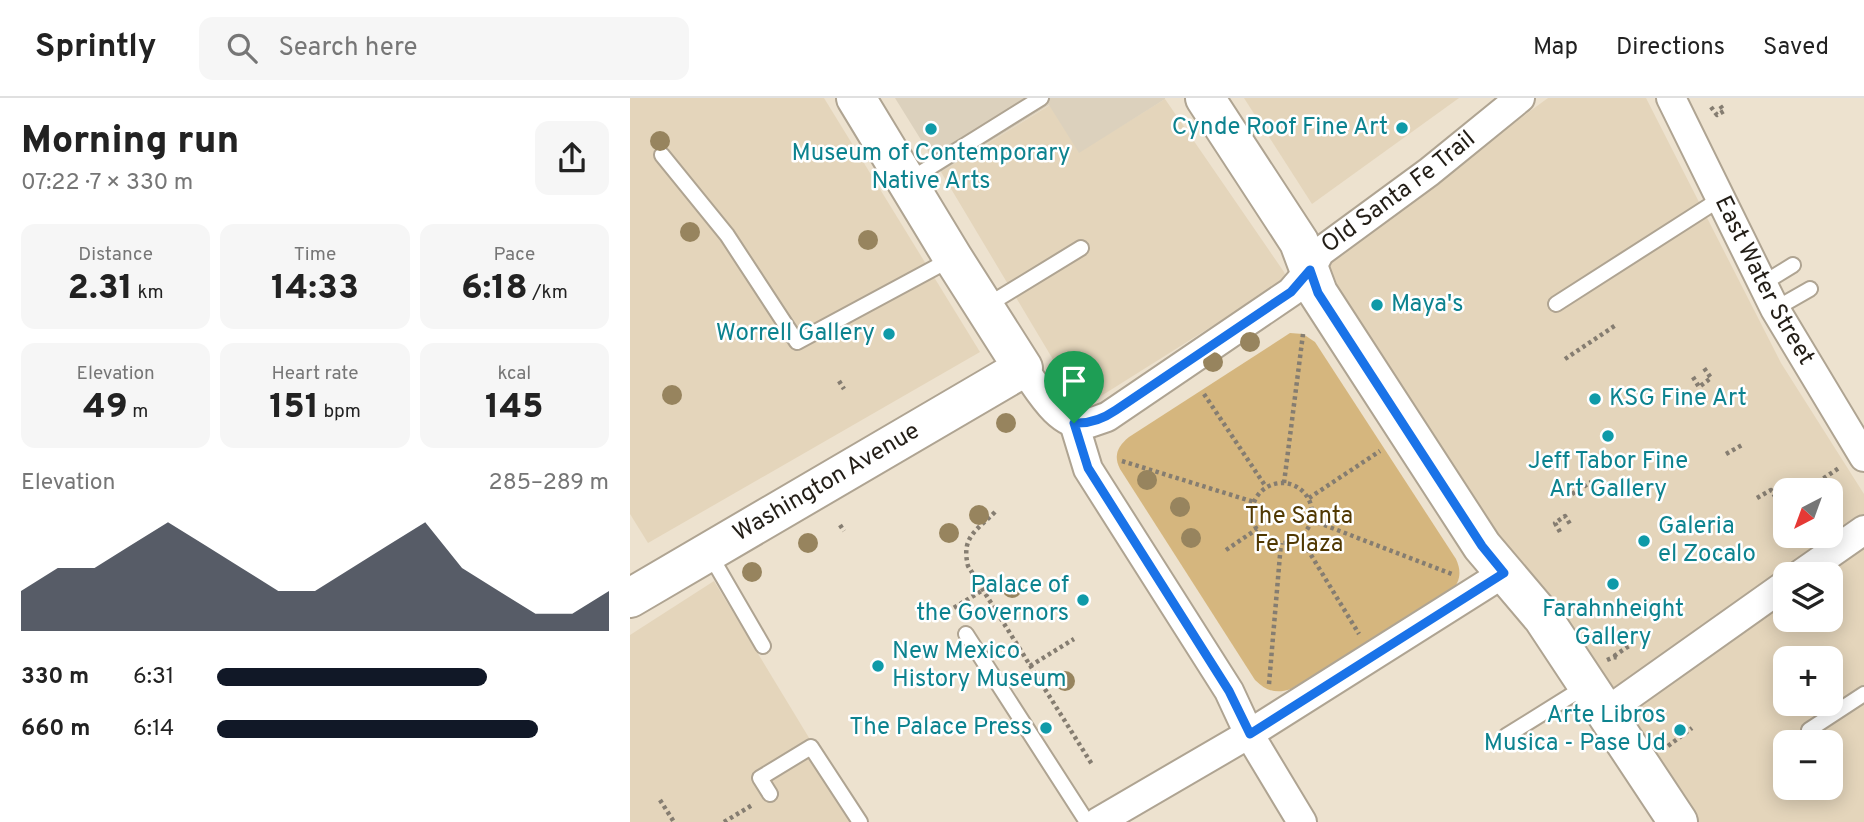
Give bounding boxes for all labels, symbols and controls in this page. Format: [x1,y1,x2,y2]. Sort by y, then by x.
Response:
search box [199,17,689,80]
text: Sprintly [35,27,157,69]
icon: search [223,29,261,67]
text: Search here [279,32,418,65]
text: Map [1533,33,1578,63]
text: Directions [1616,33,1725,63]
text: Saved [1763,33,1829,63]
place label: Cynde Roof Fine Art [1172,113,1388,143]
text: Morning run [21,118,239,167]
marker: Cynde Roof Fine Art [1394,120,1410,136]
button: share [535,121,609,195]
marker: Museum of Contemporary Native Arts [923,121,939,137]
street label: Old Santa Fe Trail [1316,125,1482,261]
place label: Museum of Contemporary Native Arts [791,139,1071,197]
text: 07:22 · 7 × 330 m [21,169,193,198]
street label: East Water Street [1707,191,1820,371]
text: Distance [78,243,153,267]
text: Time [294,243,336,267]
text: Pace [493,243,535,267]
text: 2.31 [68,267,133,311]
text: 14:33 [271,267,359,311]
text: 6:18 [461,267,528,311]
text: km [133,281,164,305]
text: /km [528,281,568,305]
place label: Maya's [1391,290,1463,320]
marker: Maya's [1369,297,1385,313]
place label: Worrell Gallery [716,319,875,349]
marker: Worrell Gallery [881,326,897,342]
pin [1044,351,1104,423]
text: Elevation [77,362,155,386]
text: Heart rate [272,362,358,386]
text: kcal [497,362,531,386]
icon: arrive [1055,362,1093,400]
place label: KSG Fine Art [1609,384,1747,414]
text: 49 [83,386,128,430]
text: 151 [269,386,319,430]
text: 145 [485,386,544,430]
marker: KSG Fine Art [1587,391,1603,407]
text: m [128,400,148,424]
text: bpm [319,400,361,424]
street label: Washington Avenue [728,417,925,549]
marker: Jeff Tabor Fine Art Gallery [1600,428,1616,444]
place label: Jeff Tabor Fine Art Gallery [1528,447,1688,505]
text: Elevation [21,469,116,498]
text: 285–289 m [489,469,609,498]
north arrow [1773,478,1843,548]
map controls [1773,478,1843,800]
park label: The Santa Fe Plaza [1245,502,1353,560]
place label: Galeria el Zocalo [1658,512,1756,570]
marker: Galeria el Zocalo [1636,533,1652,549]
button: layers [1773,562,1843,632]
place label: Palace of the Governors [916,571,1069,629]
marker: Farahnheight Gallery [1605,576,1621,592]
marker: Palace of the Governors [1075,592,1091,608]
place label: Farahnheight Gallery [1542,595,1684,653]
place label: New Mexico History Museum [892,637,1067,695]
button: + [1773,646,1843,716]
marker: New Mexico History Museum [870,658,886,674]
text: 330 m [21,663,89,692]
text: 6:31 [133,663,174,692]
place label: Arte Libros Musica - Pase Ud [1484,701,1666,759]
place label: The Palace Press [849,713,1032,743]
text: 660 m [21,715,90,744]
text: 6:14 [133,715,174,744]
marker: The Palace Press [1038,720,1054,736]
marker: Arte Libros Musica - Pase Ud [1672,722,1688,738]
button: − [1773,730,1843,800]

